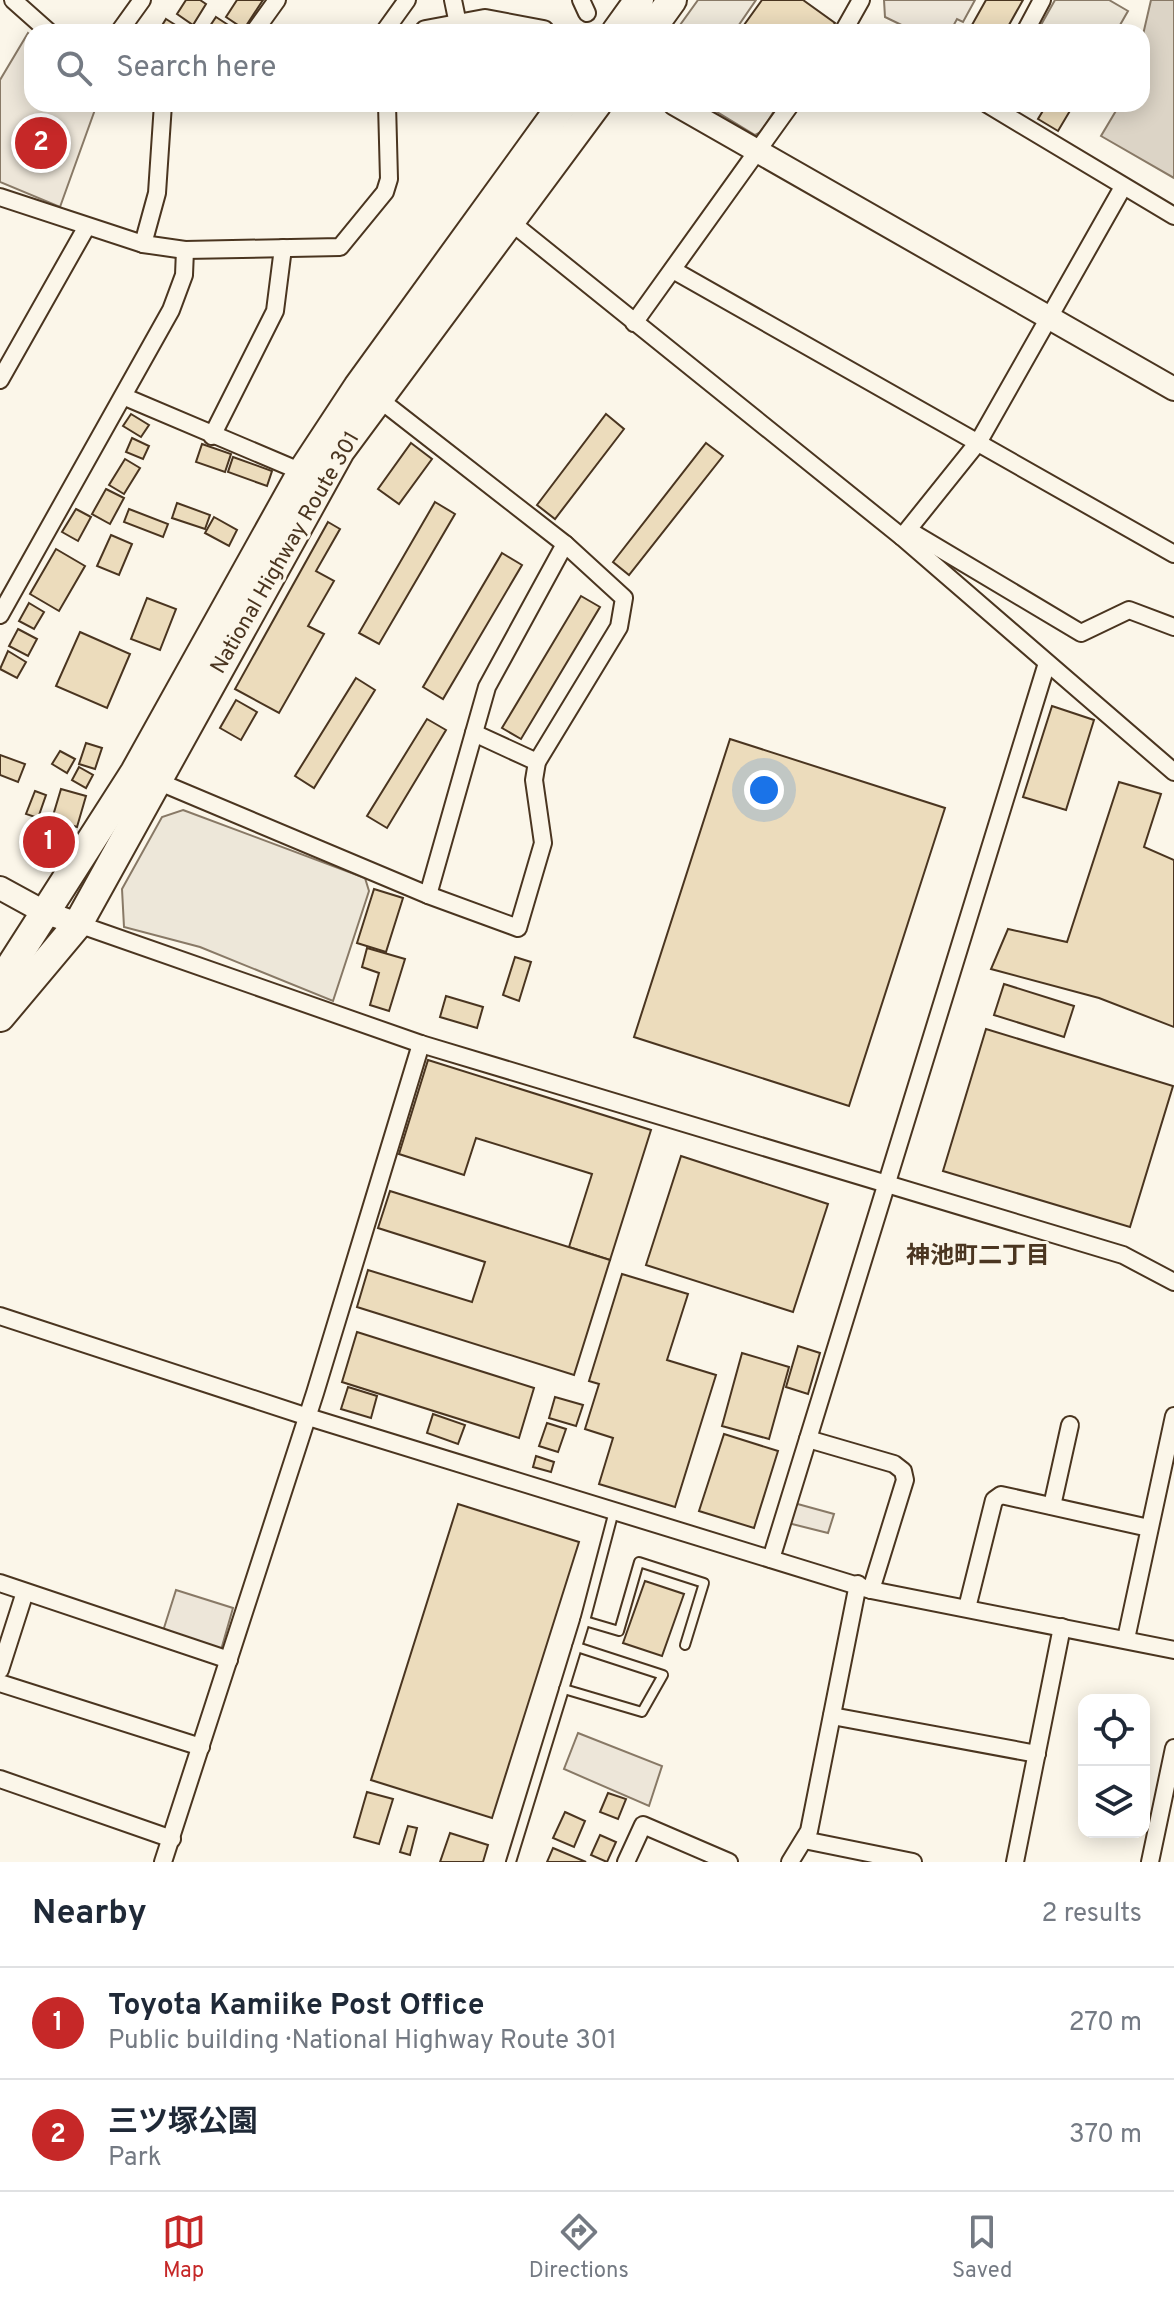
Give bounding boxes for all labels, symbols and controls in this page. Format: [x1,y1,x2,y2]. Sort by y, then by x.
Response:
search box [24,24,1150,112]
icon: search [52,46,96,90]
text: Search here [116,50,276,87]
pin: 2 [15,113,67,173]
street label: National Highway Route 301 [205,427,367,679]
your location [744,770,784,810]
pin: 1 [23,812,75,872]
district label: 神池町二丁目 [906,1242,1050,1272]
map controls [1078,1694,1150,1838]
button: locate [1078,1694,1150,1766]
button: layers [1078,1766,1150,1838]
text: Nearby [32,1893,147,1936]
text: 2 results [1042,1898,1142,1931]
text: Toyota Kamiike Post Office [108,1988,484,2025]
text: 1 [53,2007,63,2040]
text: 270 m [1069,2007,1142,2040]
text: Public building · National Highway Route 301 [108,2025,617,2058]
text: 三ツ塚公園 [108,2105,258,2142]
text: 2 [50,2119,66,2152]
text: 370 m [1069,2119,1142,2152]
text: Park [108,2142,162,2175]
tab: Map [162,2210,206,2285]
tab: Directions [529,2210,629,2285]
tab: Saved [952,2210,1012,2285]

